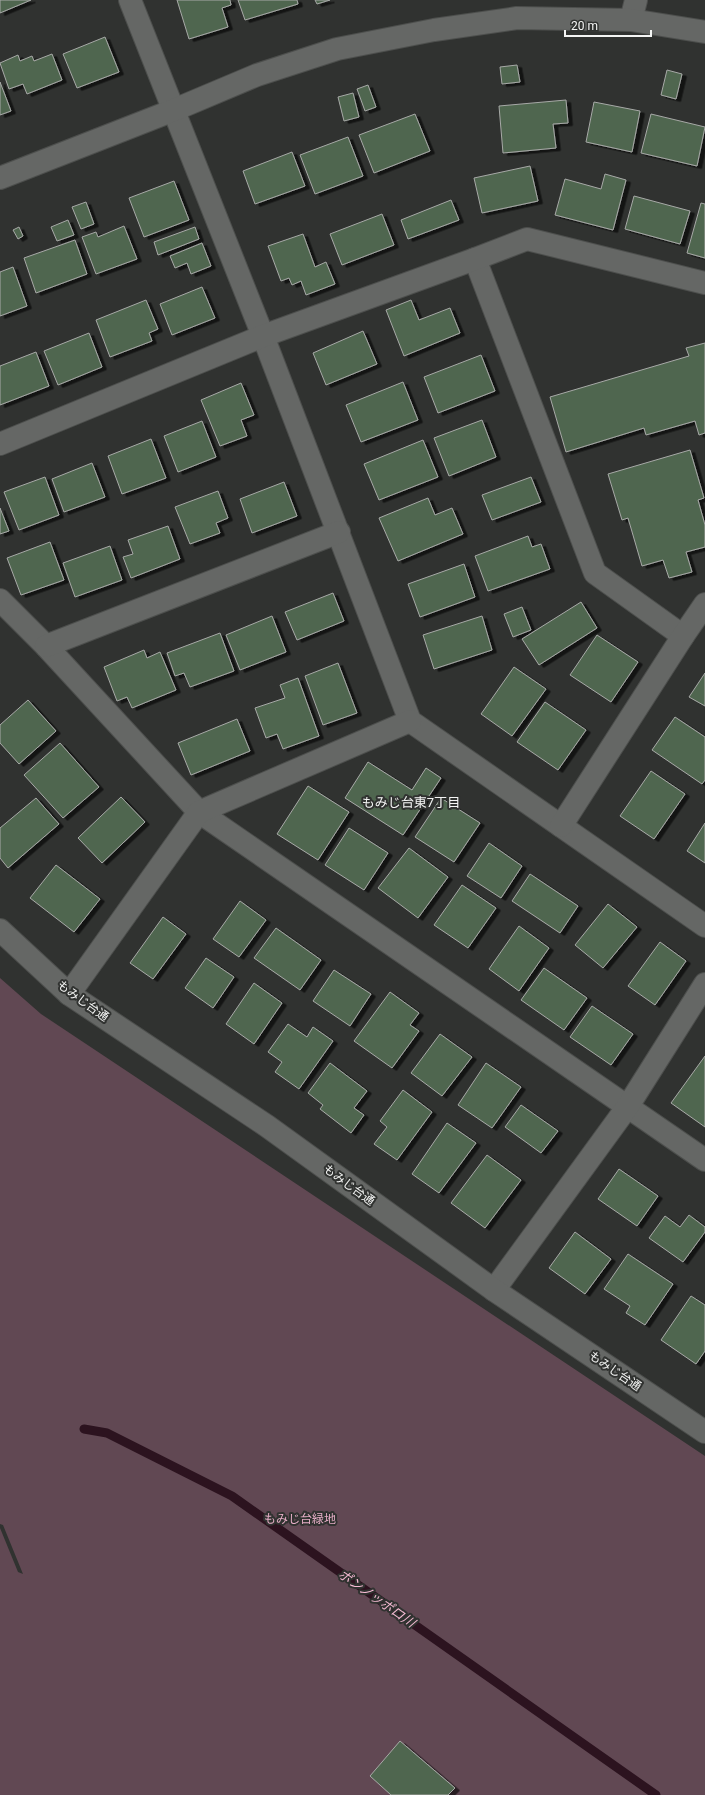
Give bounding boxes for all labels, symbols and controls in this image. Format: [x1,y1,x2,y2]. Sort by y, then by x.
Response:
scale bar [565,12,651,38]
text: 20 m [571,19,598,33]
district label: もみじ台東7丁目 [362,795,460,810]
street label: もみじ台通 [55,978,111,1024]
street label: もみじ台通 [321,1162,377,1208]
street label: もみじ台通 [586,1348,644,1394]
park label: もみじ台緑地 [264,1512,336,1526]
water label: ポンノッポロ川 [336,1566,420,1632]

